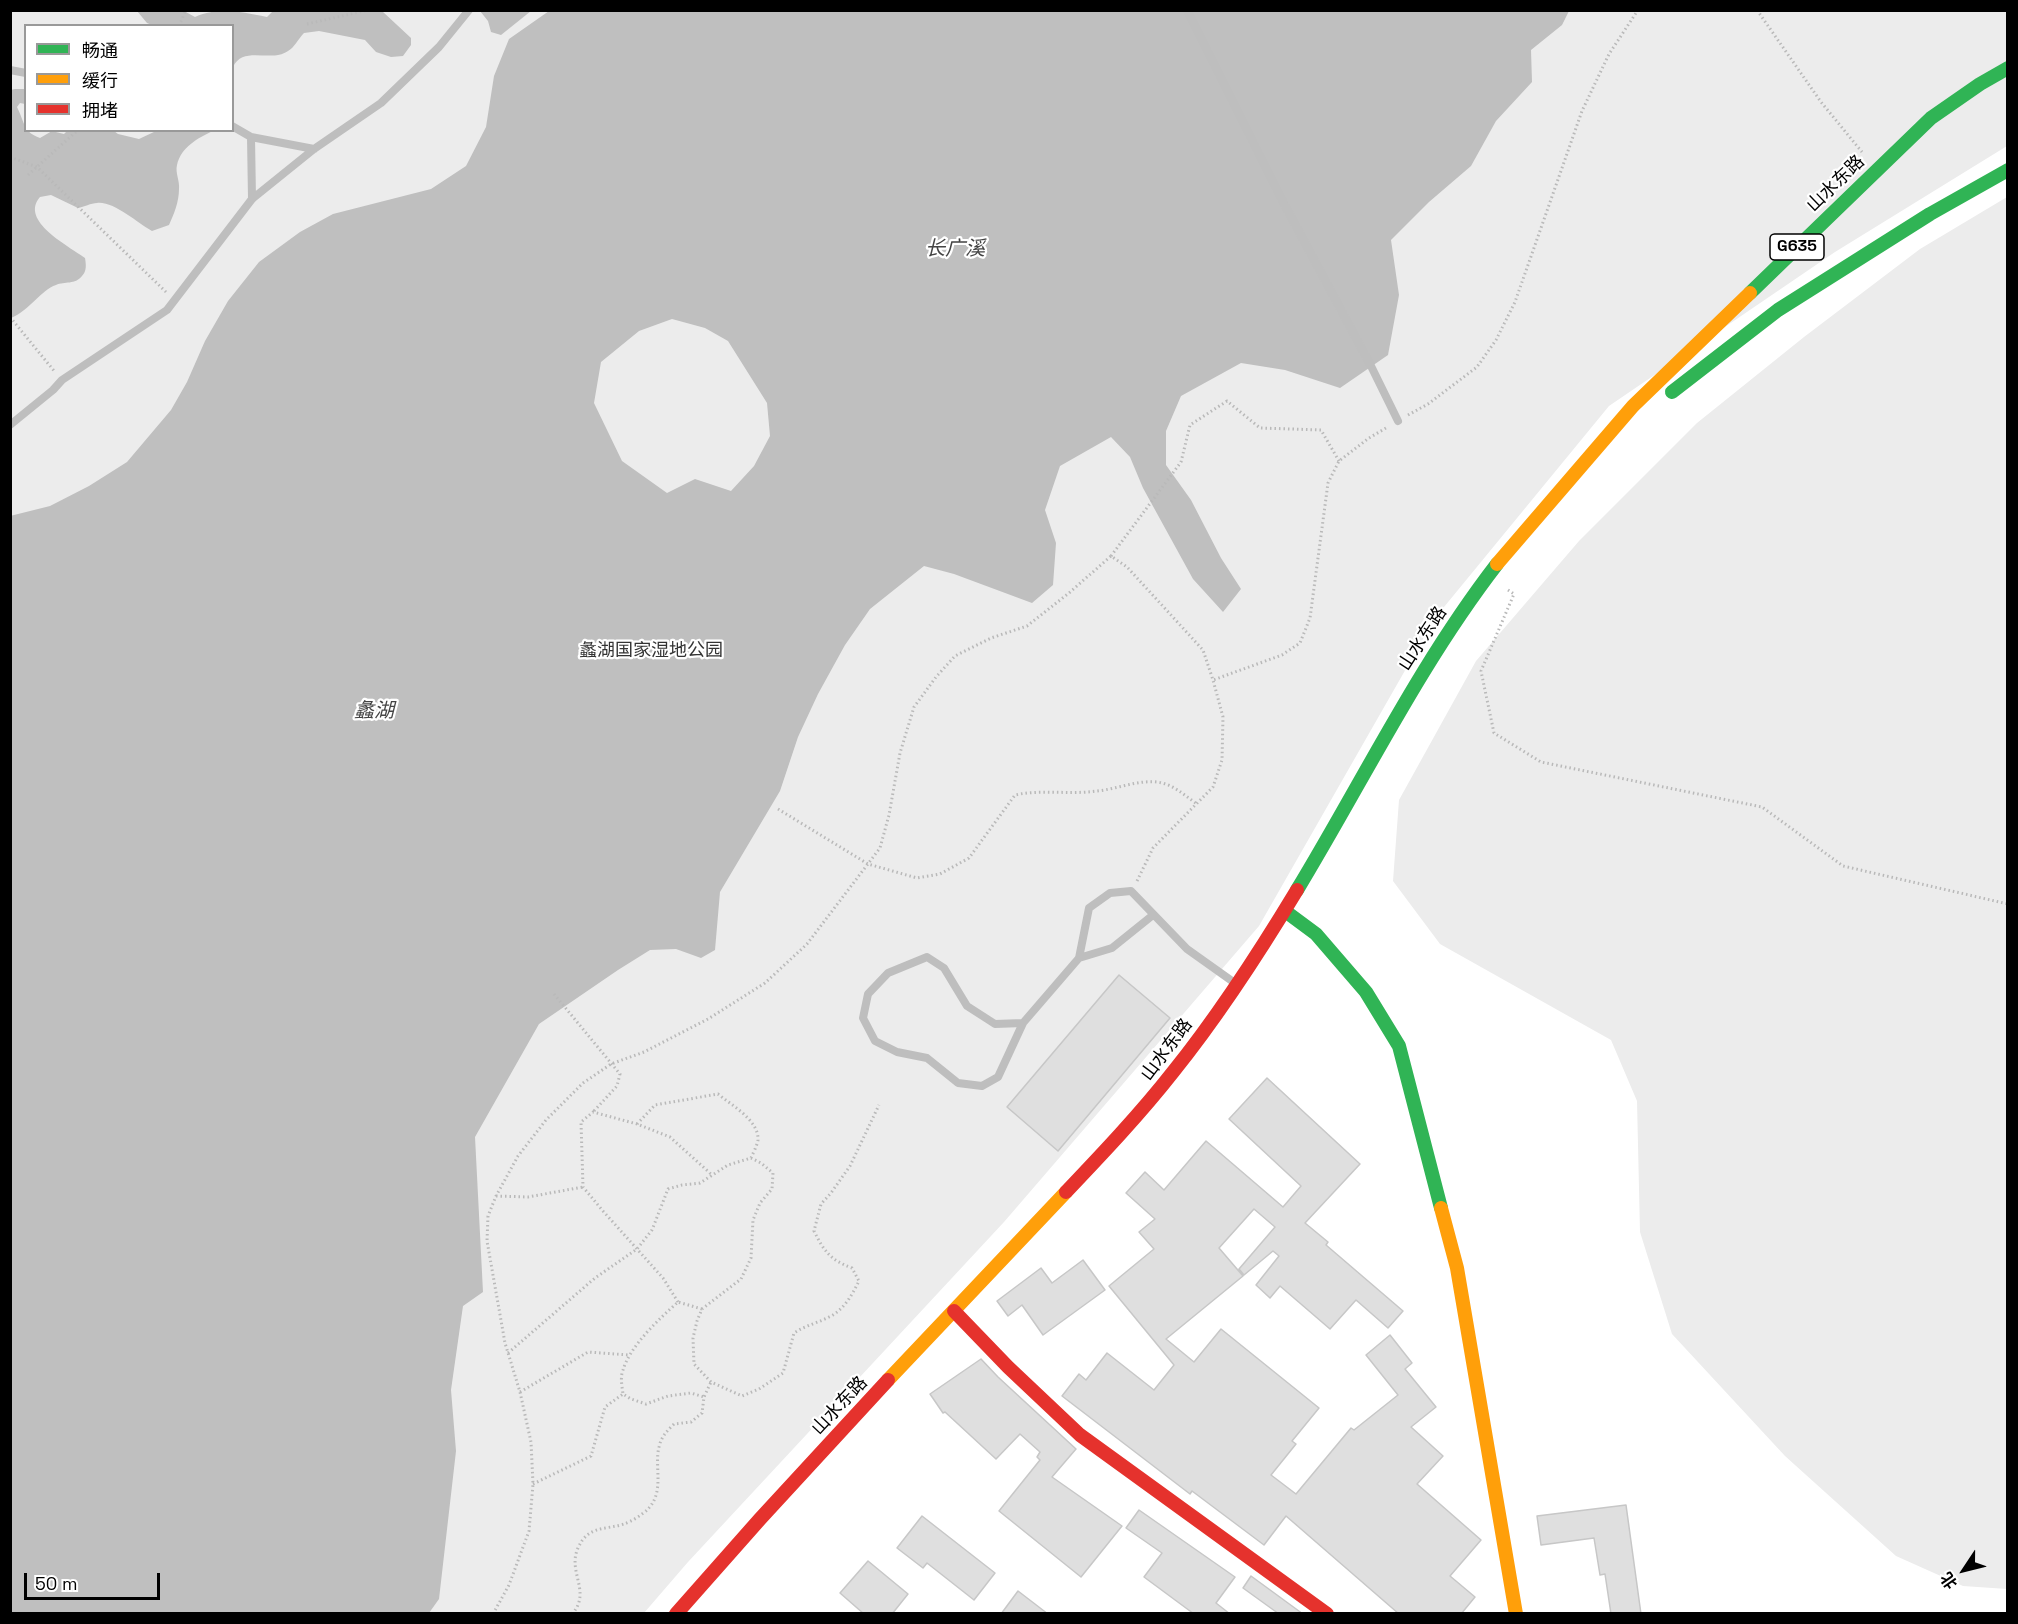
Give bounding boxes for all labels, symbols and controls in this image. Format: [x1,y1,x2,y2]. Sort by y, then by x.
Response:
legend [24,24,234,132]
text: 畅通 [82,39,118,62]
text: 缓行 [82,69,118,92]
text: 拥堵 [82,99,118,122]
street label: 山水东路 [1803,151,1869,217]
road number: G635 [1770,234,1824,260]
water label: 长广溪 [925,238,985,262]
street label: 山水东路 [1394,603,1452,675]
park label: 蠡湖国家湿地公园 [579,640,723,662]
water label: 蠡湖 [354,700,394,724]
street label: 山水东路 [1137,1015,1197,1085]
street label: 山水东路 [808,1372,872,1440]
north arrow [1934,1540,1994,1600]
scale bar [27,1561,164,1599]
text: 北 [1936,1568,1962,1593]
text: 50 m [35,1572,77,1595]

